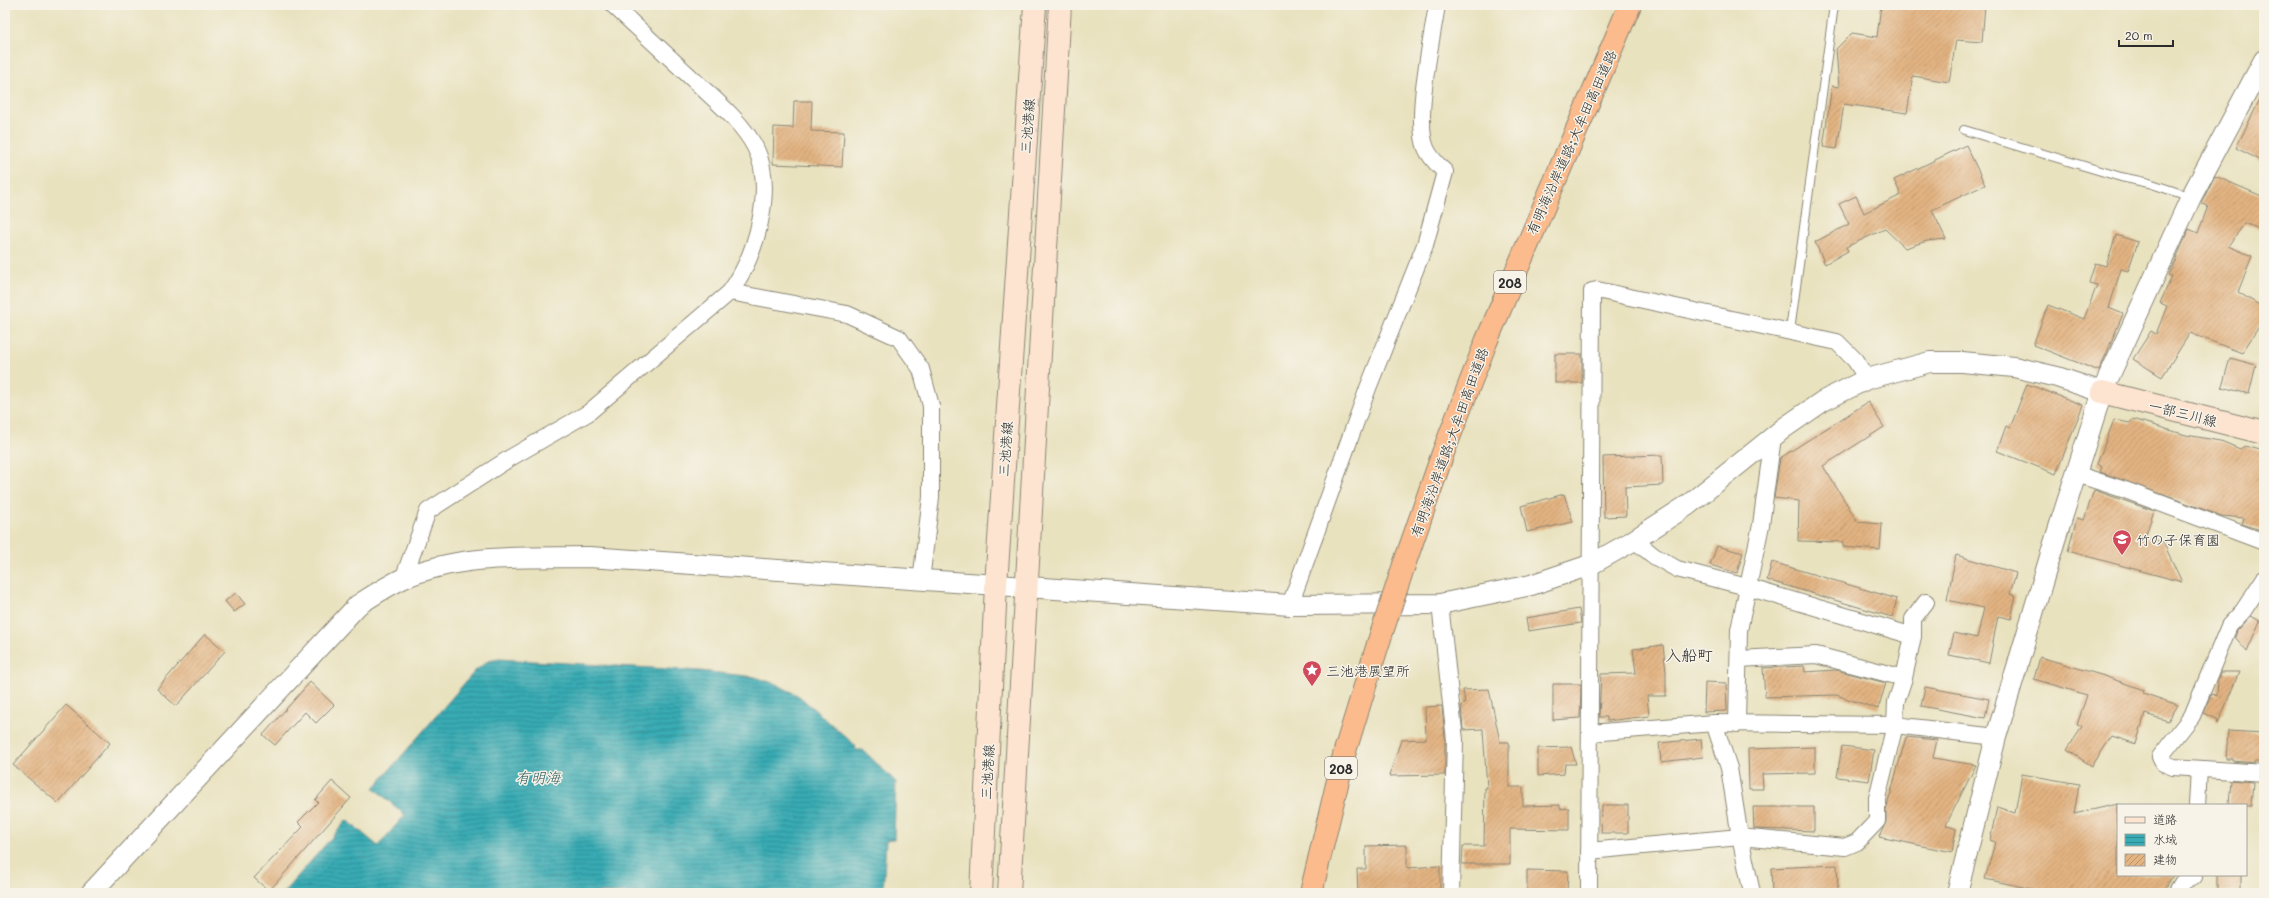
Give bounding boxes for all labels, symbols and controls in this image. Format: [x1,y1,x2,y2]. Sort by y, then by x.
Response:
scale bar [2119,22,2173,48]
text: 20 m [2125,27,2153,43]
street label: 有明海沿岸道路;大牟田高田道路 [1522,47,1620,237]
street label: 三池港線 [1016,97,1038,155]
road number: 208 [1494,271,1526,293]
street label: 有明海沿岸道路;大牟田高田道路 [1406,344,1492,540]
street label: 一部三川線 [2147,395,2219,431]
street label: 三池港線 [994,420,1016,478]
school or university icon: 竹の子保育園 [2111,528,2133,556]
place label: 竹の子保育園 [2136,530,2220,549]
district label: 入船町 [1665,644,1713,665]
place icon: 三池港展望所 [1301,659,1323,687]
place label: 三池港展望所 [1326,661,1410,680]
street label: 三池港線 [976,744,998,800]
road number: 208 [1325,757,1357,779]
water label: 有明海 [515,767,561,787]
legend [2117,804,2247,876]
text: 道路 [2153,811,2177,827]
text: 水域 [2153,831,2177,847]
text: 建物 [2153,851,2177,867]

